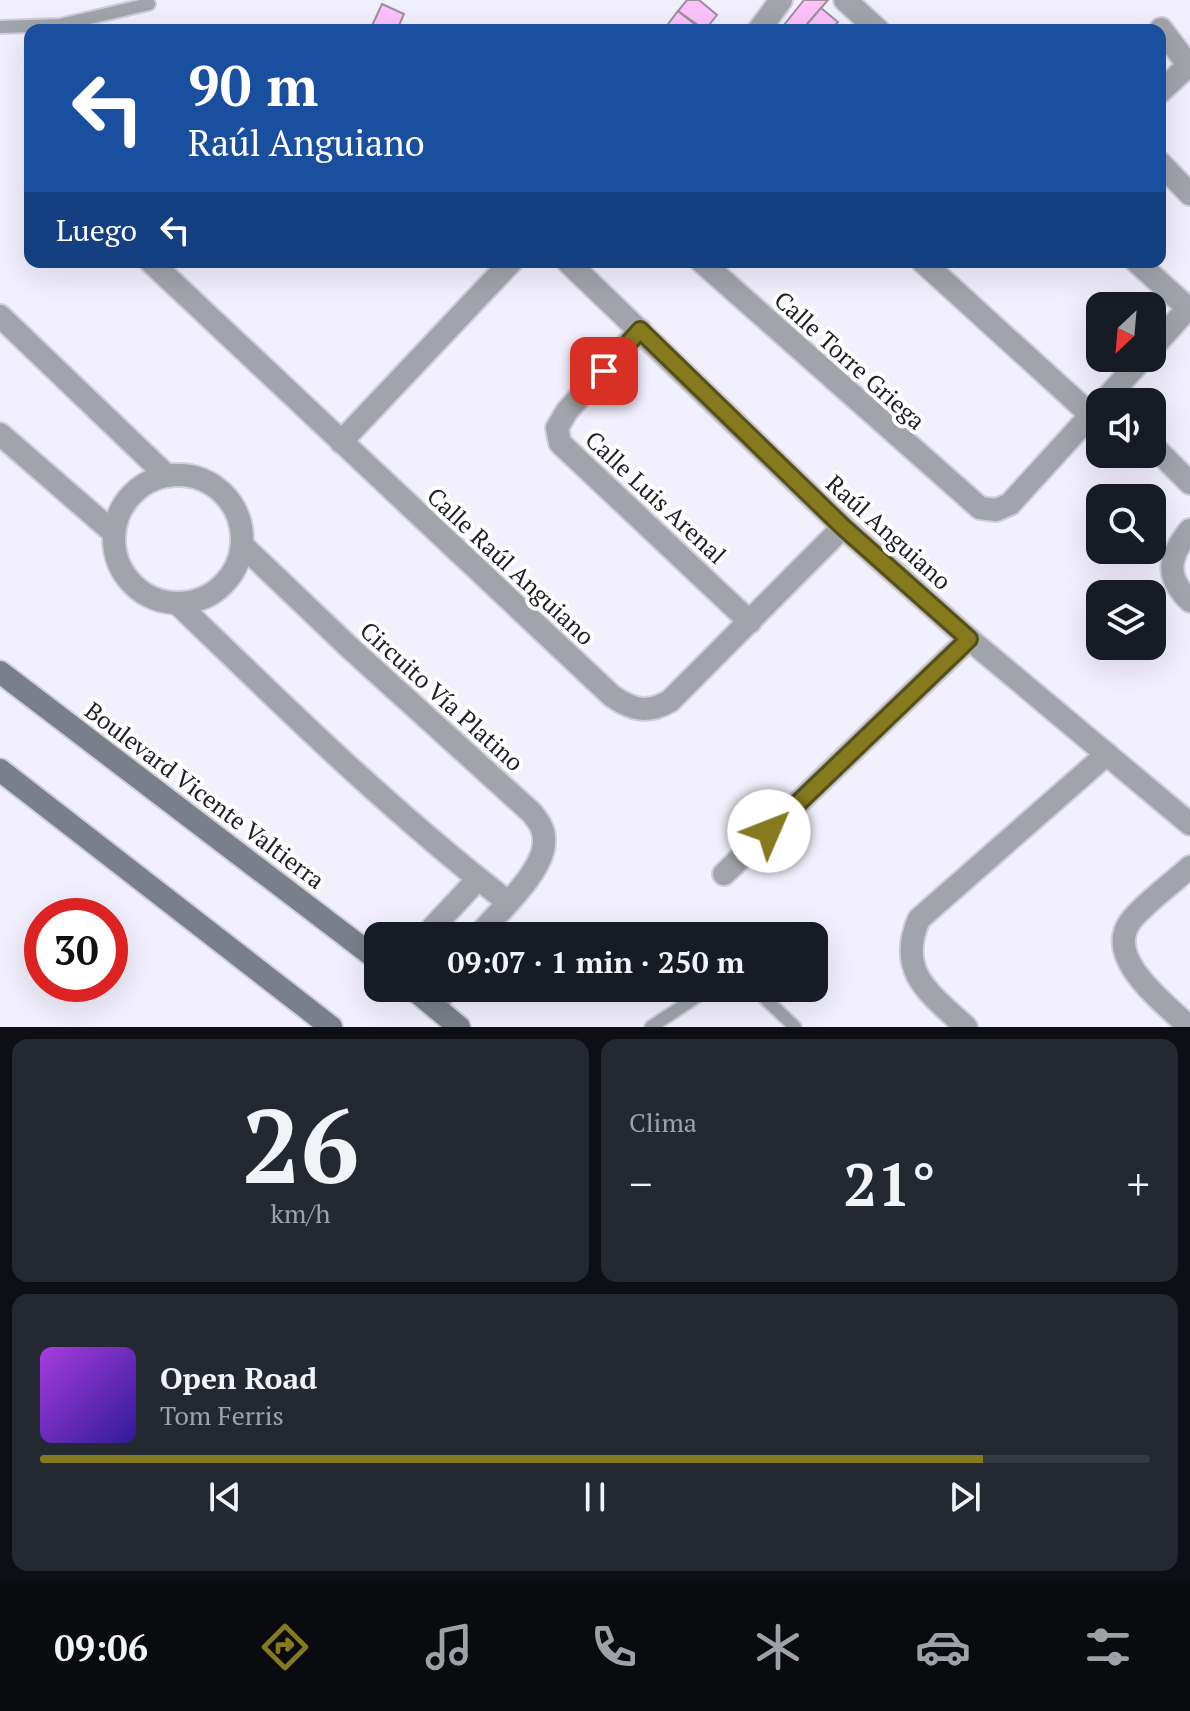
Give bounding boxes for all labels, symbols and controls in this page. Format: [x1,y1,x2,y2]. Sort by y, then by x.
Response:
text: 90 m [188,48,318,122]
icon: left [56,56,160,160]
text: Raúl Anguiano [188,119,425,166]
icon: left [153,208,197,252]
text: Luego [56,210,137,250]
street label: Calle Torre Griega [768,284,932,436]
north arrow [1086,292,1166,372]
map controls [1086,292,1166,660]
pin [570,337,638,405]
icon: arrive [582,349,626,393]
button: sound [1086,388,1166,468]
street label: Calle Luis Arenal [579,424,733,570]
street label: Raúl Anguiano [820,467,958,597]
street label: Calle Raúl Anguiano [421,480,601,652]
button: search [1086,484,1166,564]
button: layers [1086,580,1166,660]
street label: Circuito Vía Platino [353,614,531,778]
street label: Boulevard Vicente Valtierra [79,694,331,896]
position arrow [727,789,811,873]
speed limit sign: 30 [24,898,128,1002]
text: 09:07 · 1 min · 250 m [448,942,744,982]
text: 26 [242,1075,359,1213]
text: Clima [629,1105,697,1139]
text: 21° [843,1144,936,1223]
text: − [629,1154,652,1213]
text: + [1127,1154,1150,1213]
text: km/h [270,1196,331,1230]
text: Open Road [160,1358,317,1398]
text: Tom Ferris [160,1398,284,1432]
icon: previous [203,1475,247,1519]
icon: pause [573,1475,617,1519]
icon: next [943,1475,987,1519]
icon: directions [257,1619,313,1675]
icon: music [421,1619,477,1675]
icon: phone [586,1619,642,1675]
icon: climate [750,1619,806,1675]
icon: car [915,1619,971,1675]
icon: filters [1080,1619,1136,1675]
text: 09:06 [54,1624,148,1671]

